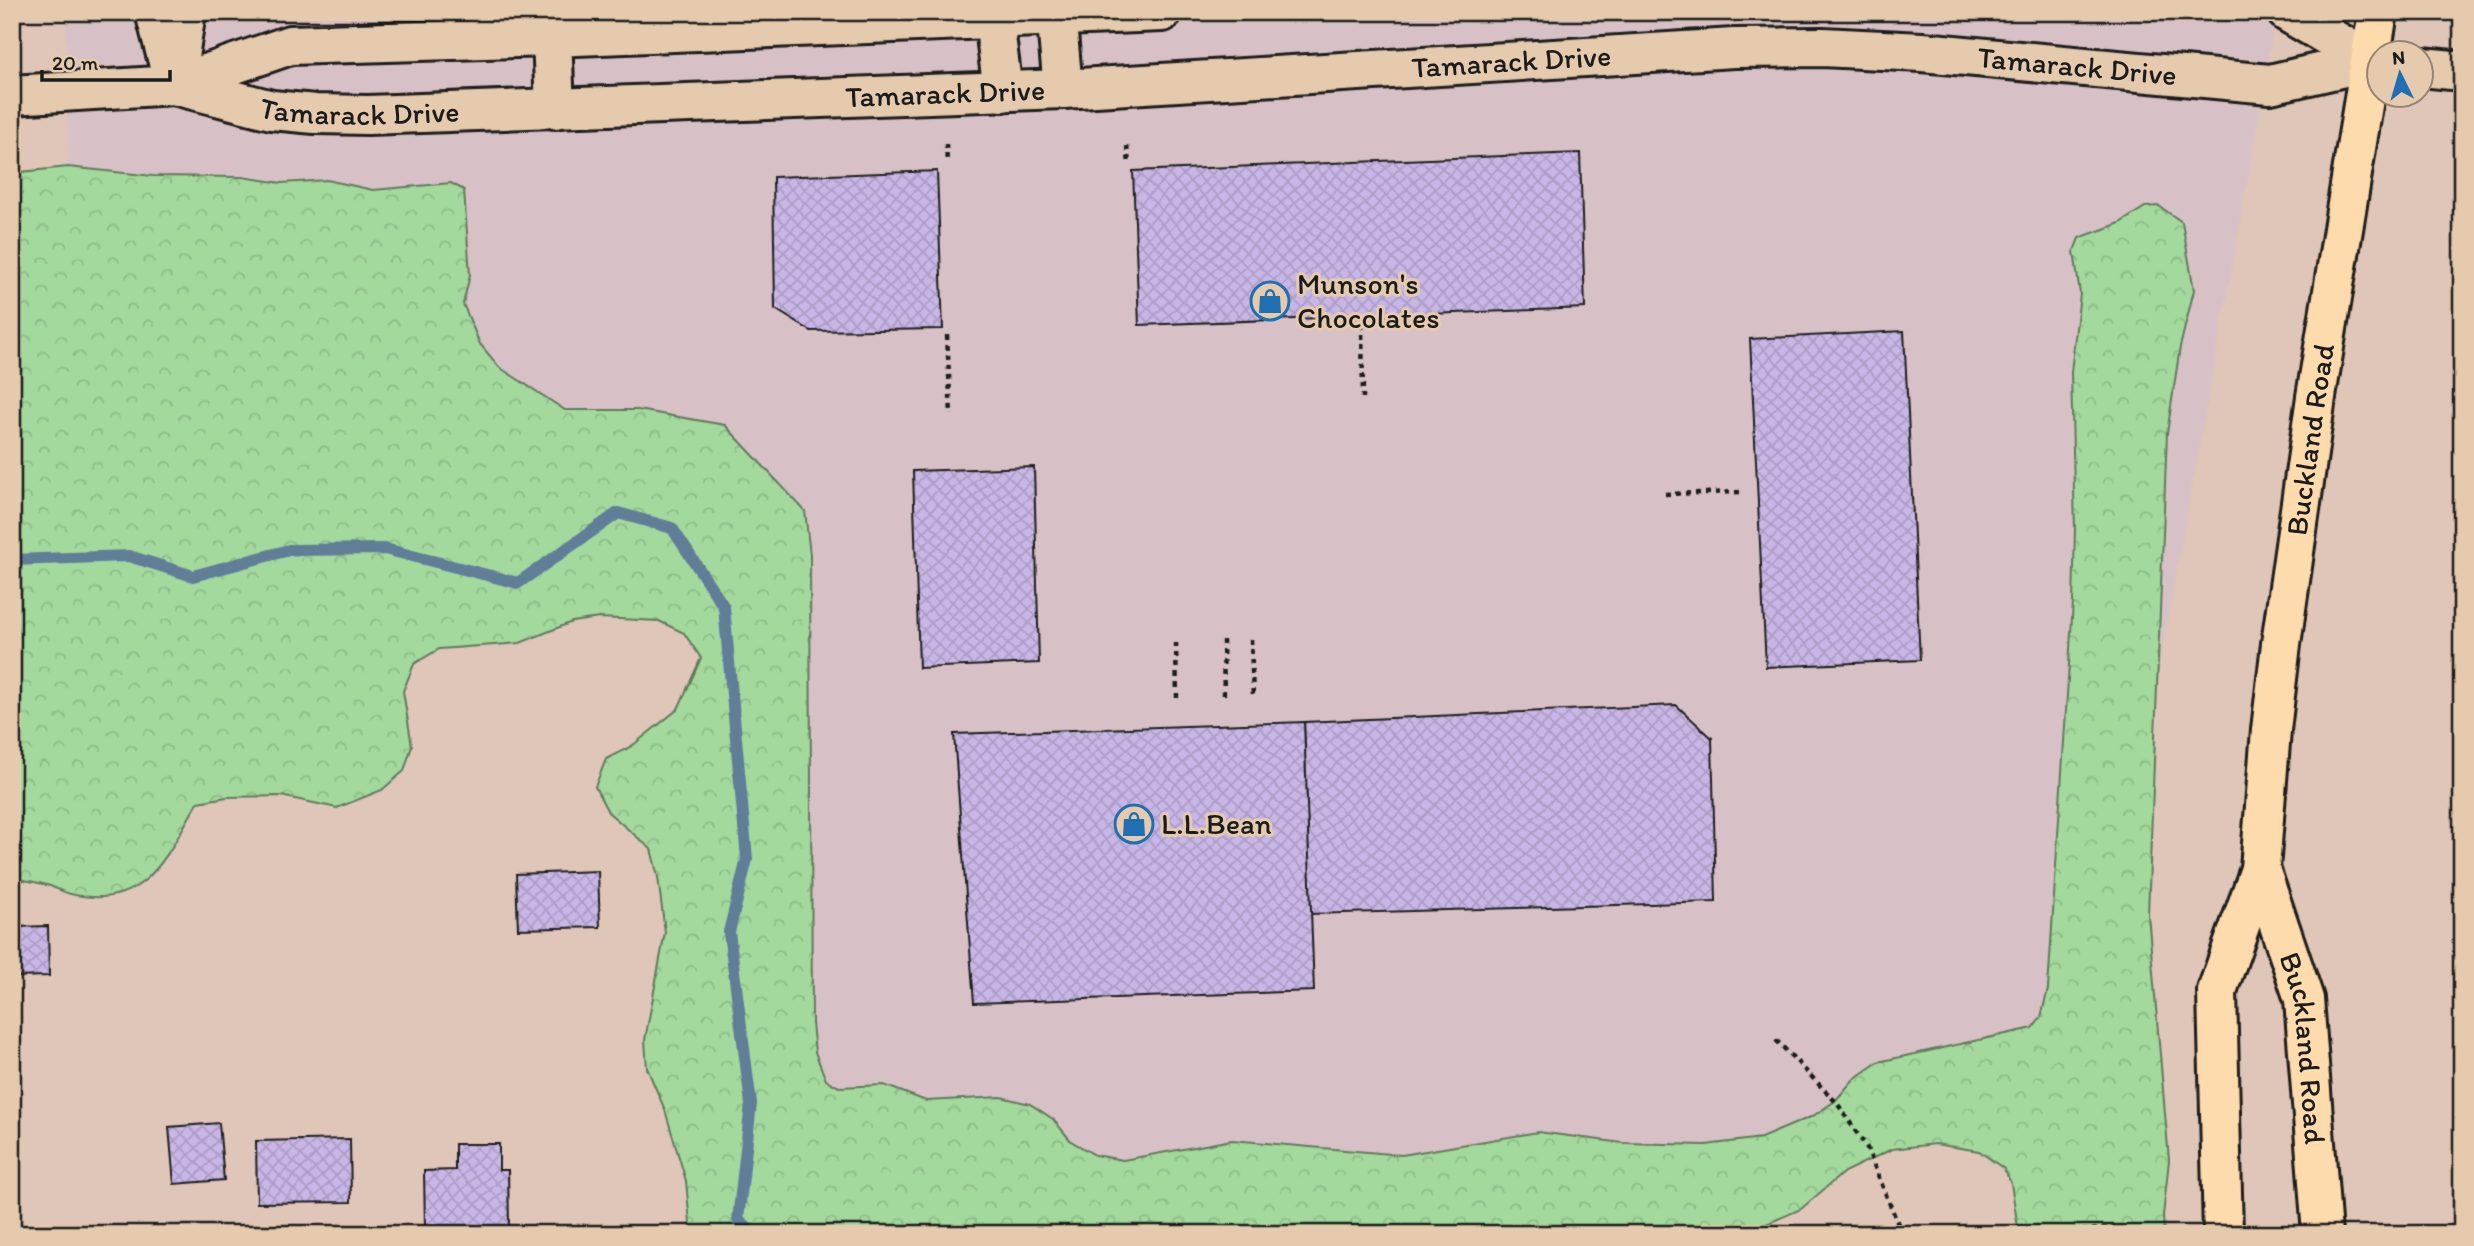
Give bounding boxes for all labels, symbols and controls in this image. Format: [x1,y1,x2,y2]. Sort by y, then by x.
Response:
street label: Tamarack Drive [1410,37,1612,86]
scale bar [42,38,170,82]
street label: Tamarack Drive [1976,38,2178,93]
north arrow [2366,38,2436,108]
text: N [2391,46,2406,70]
text: 20 m [52,50,99,75]
street label: Tamarack Drive [845,71,1046,115]
street label: Tamarack Drive [256,89,460,133]
place label: Munson's Chocolates [1297,265,1440,336]
shop icon: Munson's Chocolates [1249,280,1291,322]
street label: Buckland Road [2278,341,2342,538]
shop icon: L.L.Bean [1113,803,1155,845]
place label: L.L.Bean [1161,805,1272,842]
street label: Buckland Road [2272,947,2334,1146]

